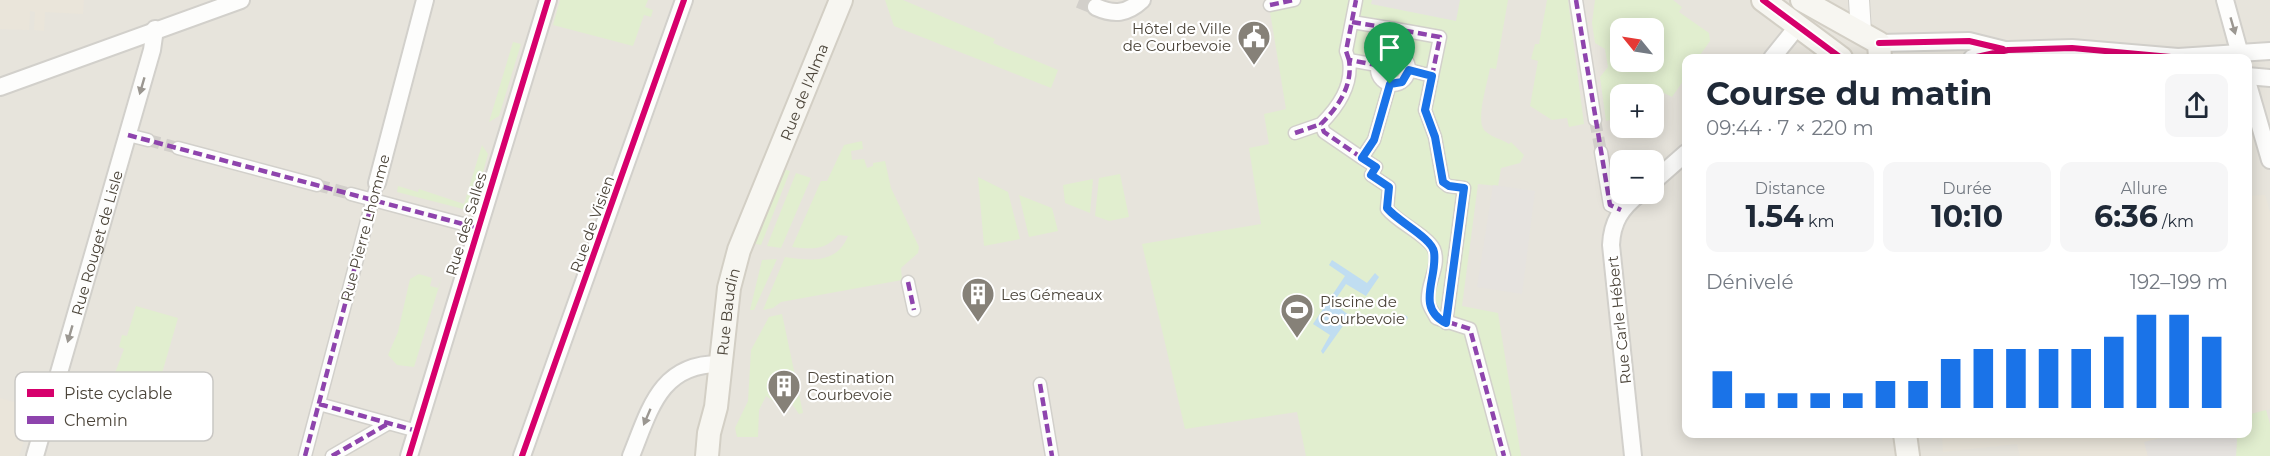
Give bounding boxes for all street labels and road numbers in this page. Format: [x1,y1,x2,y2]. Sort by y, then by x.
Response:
street label: Rue de l'Alma [775,40,832,143]
street label: Rue Pierre Lhomme [336,152,394,304]
street label: Rue Rouget de Lisle [67,168,126,317]
street label: Rue des Salles [441,170,491,278]
street label: Rue de Visien [566,173,618,275]
street label: Rue Carle Hébert [1603,255,1635,385]
street label: Rue Baudin [712,266,743,357]

